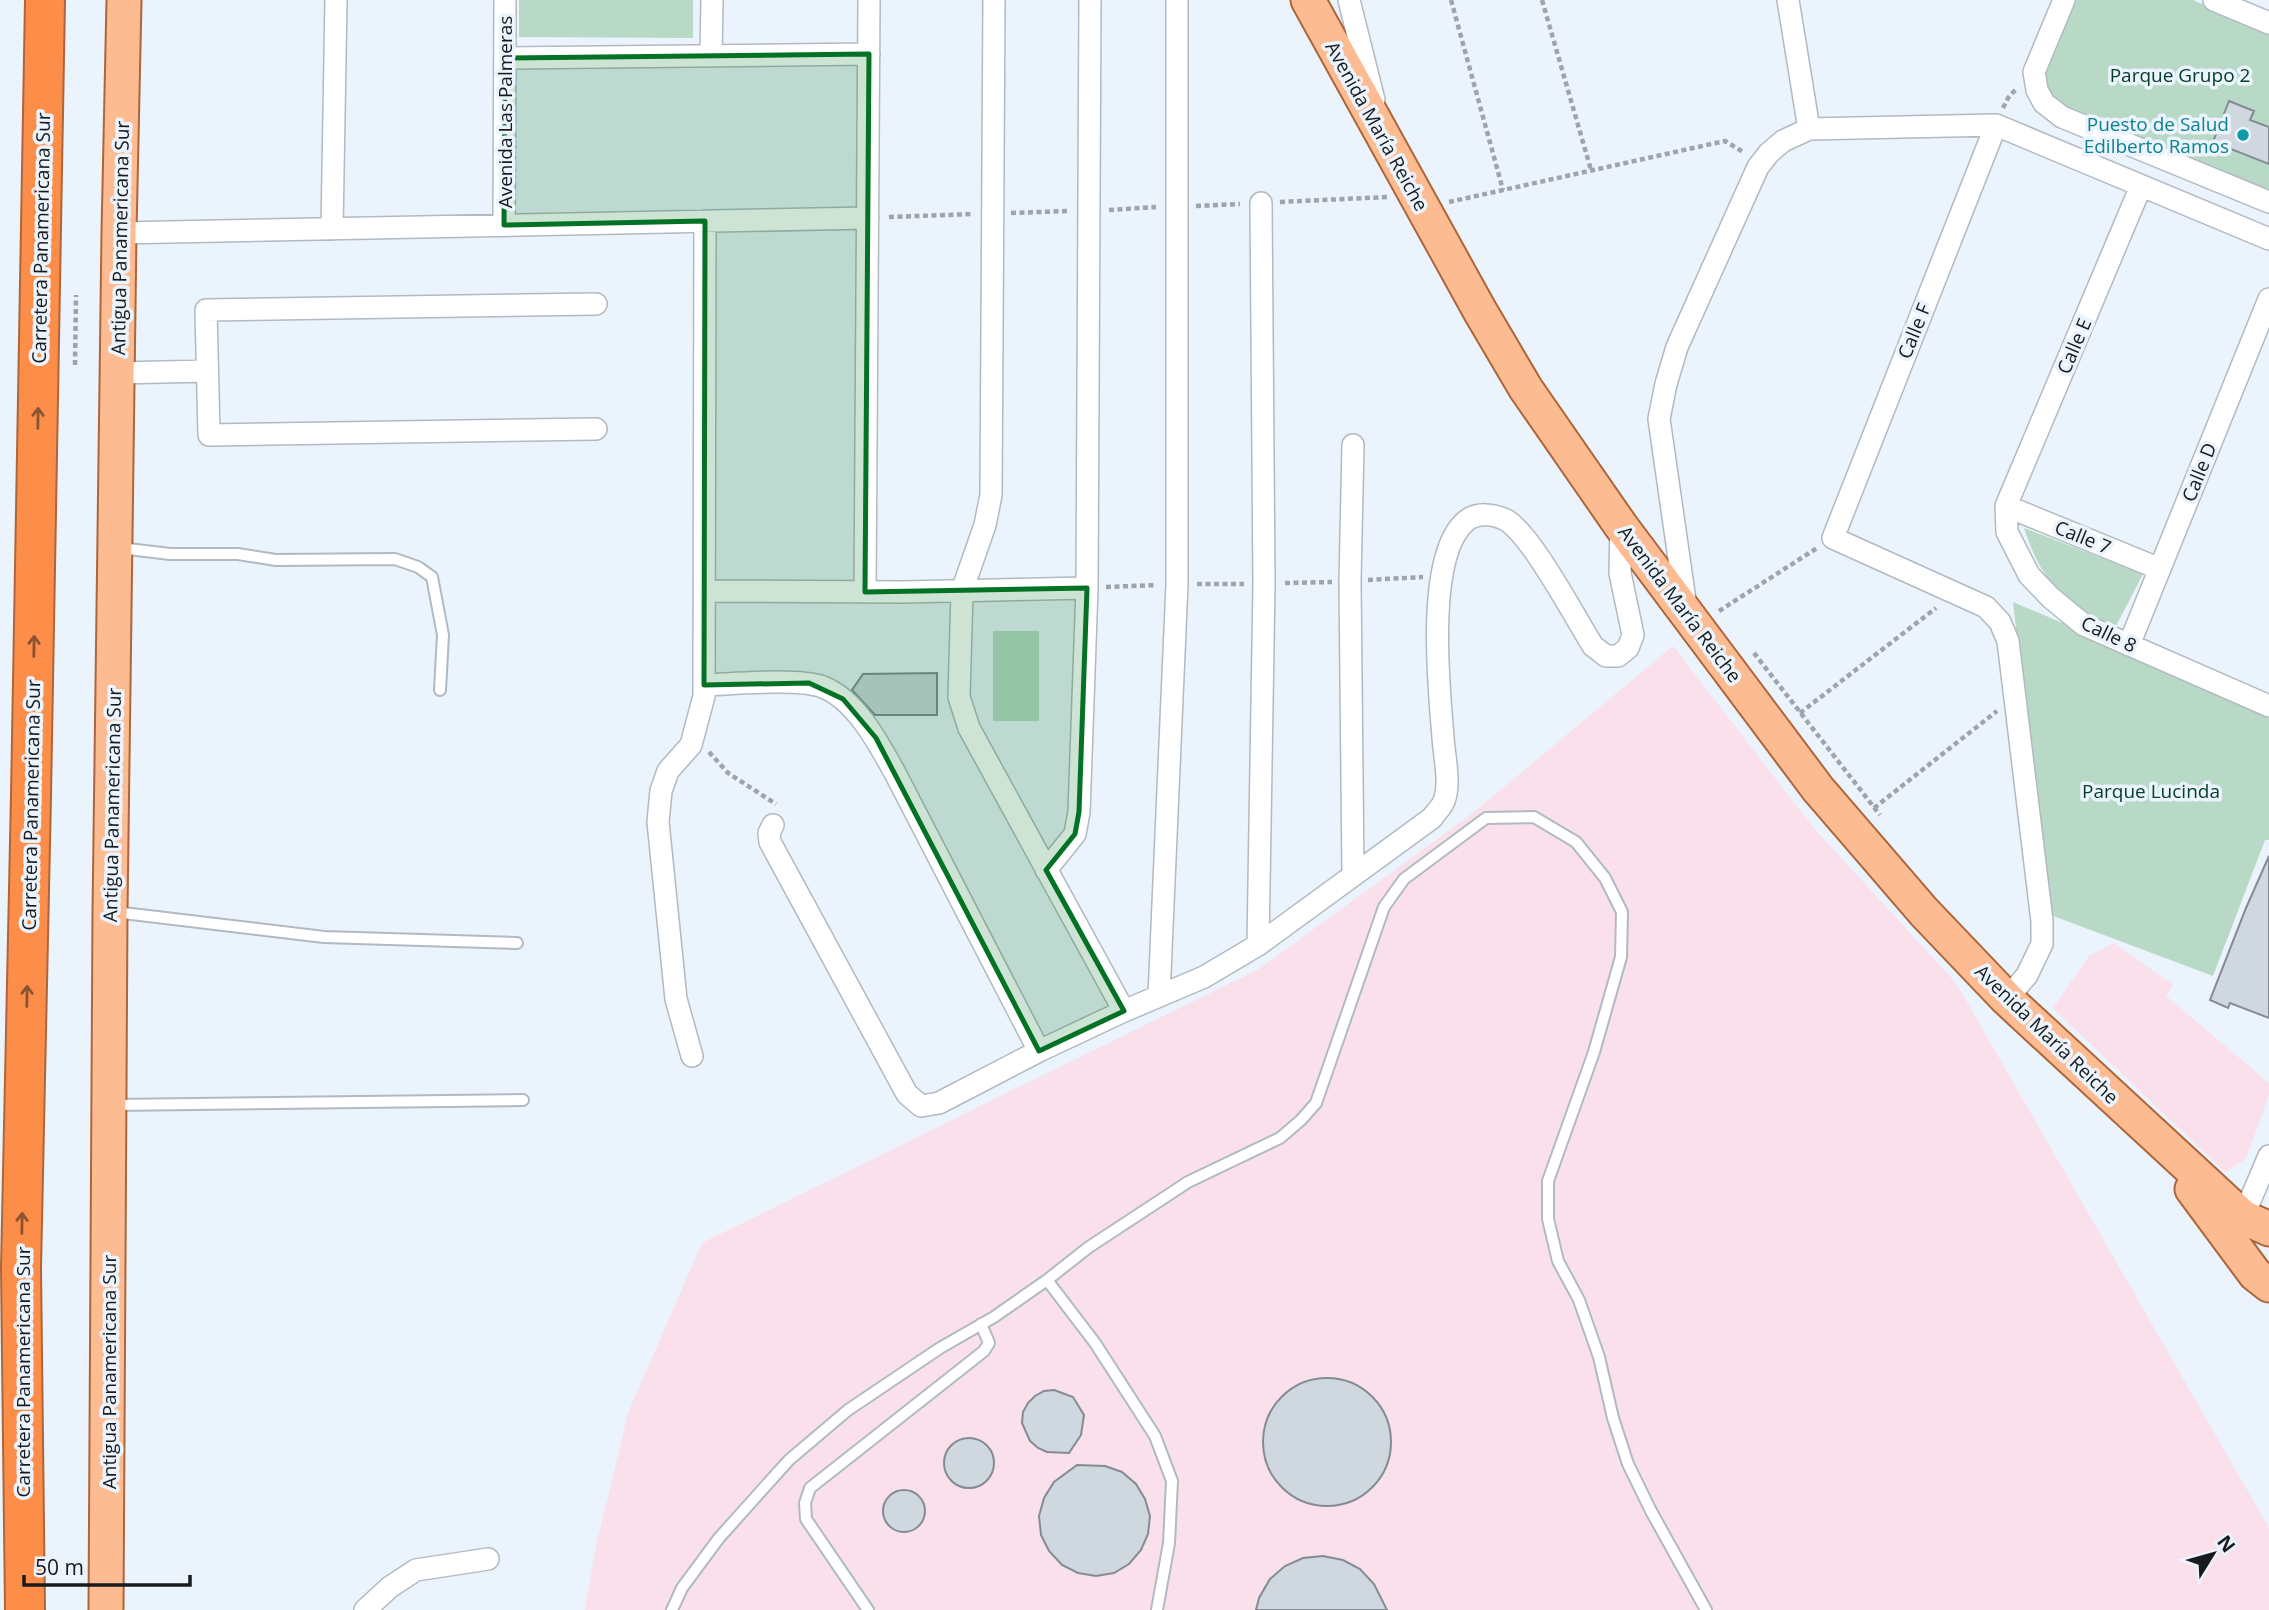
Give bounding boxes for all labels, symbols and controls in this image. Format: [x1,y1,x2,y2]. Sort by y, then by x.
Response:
street label: Avenida Las Palmeras [492,16,518,208]
street label: Avenida María Reiche [1320,37,1434,215]
park label: Parque Grupo 2 [2110,62,2250,88]
place label: Puesto de Salud Edilberto Ramos [2084,111,2229,159]
street label: Carretera Panamericana Sur [26,112,56,364]
street label: Antigua Panamericana Sur [105,120,135,355]
marker: Puesto de Salud Edilberto Ramos [2235,127,2251,143]
street label: Calle F [1891,299,1937,363]
street label: Calle E [2051,314,2097,378]
one-way arrow [31,407,44,430]
street label: Calle D [2175,439,2223,505]
street label: Calle 7 [2051,514,2115,560]
street label: Avenida María Reiche [1612,520,1748,688]
street label: Calle 8 [2077,609,2141,659]
one-way arrow [27,635,41,658]
street label: Carretera Panamericana Sur [16,679,46,931]
street label: Antigua Panamericana Sur [97,687,127,922]
park label: Parque Lucinda [2082,778,2220,804]
street label: Avenida María Reiche [1970,959,2124,1109]
one-way arrow [20,985,34,1008]
one-way arrow [15,1212,29,1235]
street label: Carretera Panamericana Sur [10,1246,36,1498]
street label: Antigua Panamericana Sur [96,1255,122,1489]
north arrow [2178,1519,2248,1589]
text: N [2212,1530,2242,1558]
scale bar [24,1544,191,1588]
text: 50 m [35,1553,84,1581]

